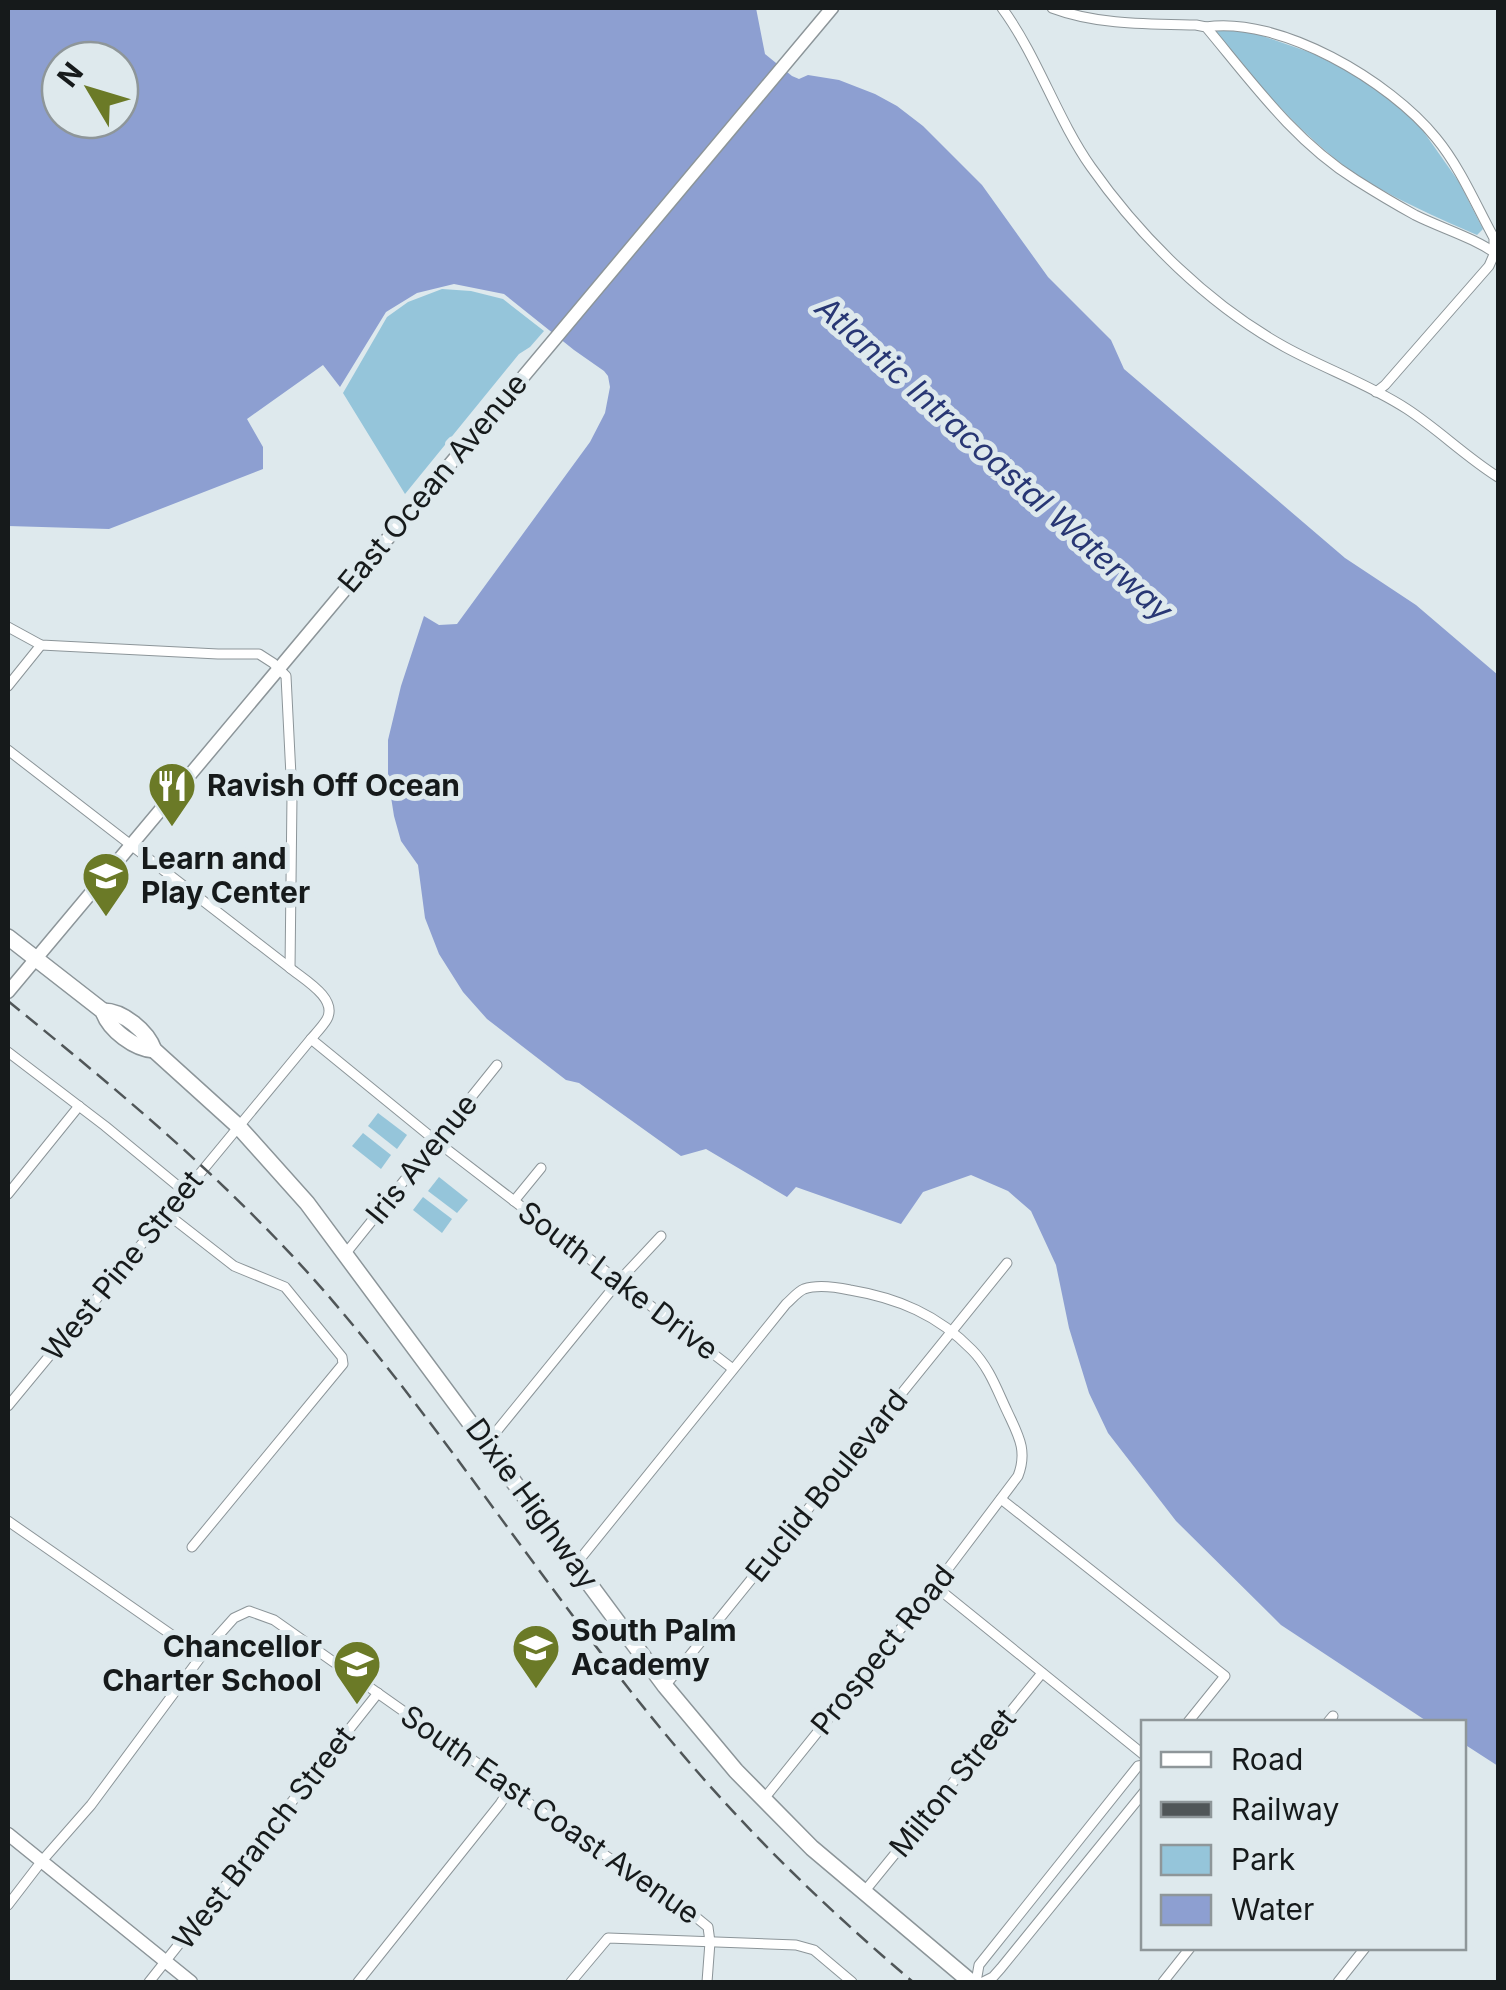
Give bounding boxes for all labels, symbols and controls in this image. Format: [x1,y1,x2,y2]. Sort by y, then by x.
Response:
north arrow [40,40,140,140]
text: N [50,56,90,93]
water label: Atlantic Intracoastal Waterway [807,287,1182,630]
street label: East Ocean Avenue [330,365,534,599]
restaurant icon: Ravish Off Ocean [146,760,198,828]
place label: Ravish Off Ocean [207,767,460,803]
place label: Learn and Play Center [141,840,310,910]
school or university icon: Learn and Play Center [80,850,132,918]
street label: Iris Avenue [358,1086,485,1231]
street label: West Pine Street [34,1163,210,1368]
street label: South Lake Drive [512,1193,726,1367]
street label: Euclid Boulevard [738,1382,915,1589]
street label: Dixie Highway [459,1411,607,1596]
street label: Prospect Road [803,1557,961,1741]
place label: South Palm Academy [571,1612,737,1682]
school or university icon: South Palm Academy [510,1622,562,1690]
place label: Chancellor Charter School [102,1628,322,1698]
school or university icon: Chancellor Charter School [331,1638,383,1706]
street label: South East Coast Avenue [394,1697,707,1931]
street label: Milton Street [881,1701,1023,1864]
street label: West Branch Street [165,1719,362,1956]
legend [1141,1720,1466,1950]
text: Road [1231,1741,1303,1777]
text: Railway [1231,1791,1339,1827]
text: Park [1231,1841,1296,1877]
text: Water [1231,1891,1314,1927]

